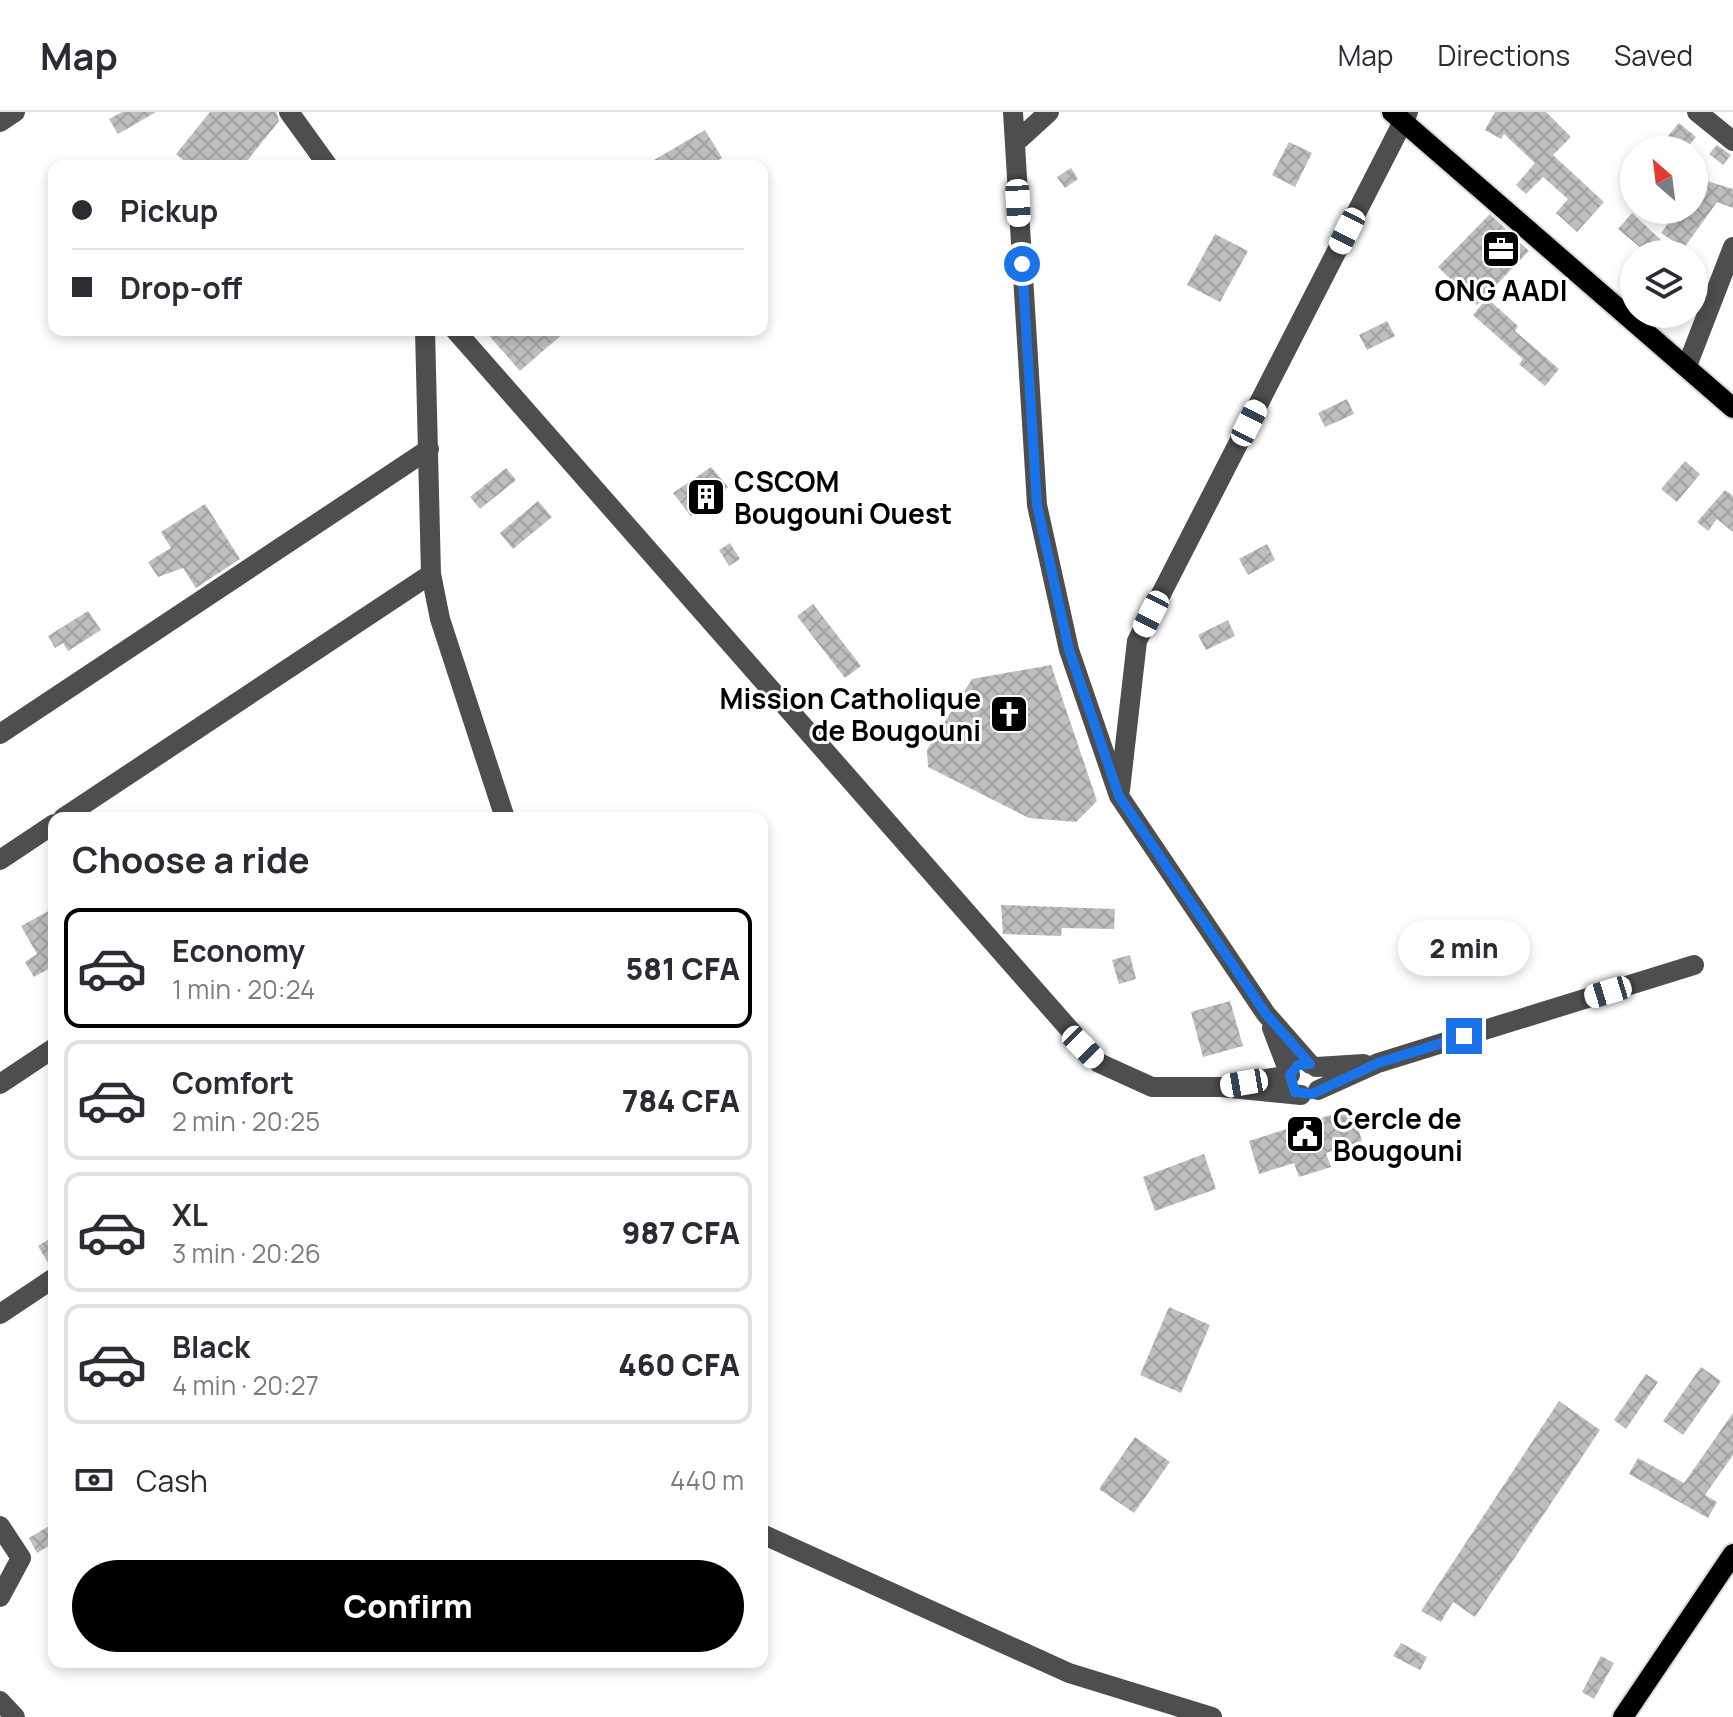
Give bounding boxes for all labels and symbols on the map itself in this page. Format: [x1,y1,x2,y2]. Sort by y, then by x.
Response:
north arrow [1620,136,1708,224]
car [1005,178,1031,228]
car [1325,204,1369,258]
office icon: ONG AADI [1480,228,1522,270]
route start [1004,246,1040,282]
place label: ONG AADI [1434,271,1568,309]
car [1227,396,1271,450]
place label: CSCOM Bougouni Ouest [734,462,952,532]
building icon: CSCOM Bougouni Ouest [685,476,727,518]
car [1129,587,1173,641]
place label: Mission Catholique de Bougouni [720,679,981,749]
church icon: Mission Catholique de Bougouni [988,693,1030,735]
callout: 2 min [1398,920,1530,976]
car [1582,974,1634,1010]
route end [1446,1018,1482,1054]
car [1058,1021,1108,1073]
car [1218,1067,1270,1099]
place label: Cercle de Bougouni [1333,1099,1463,1169]
public building icon: Cercle de Bougouni [1284,1113,1326,1155]

